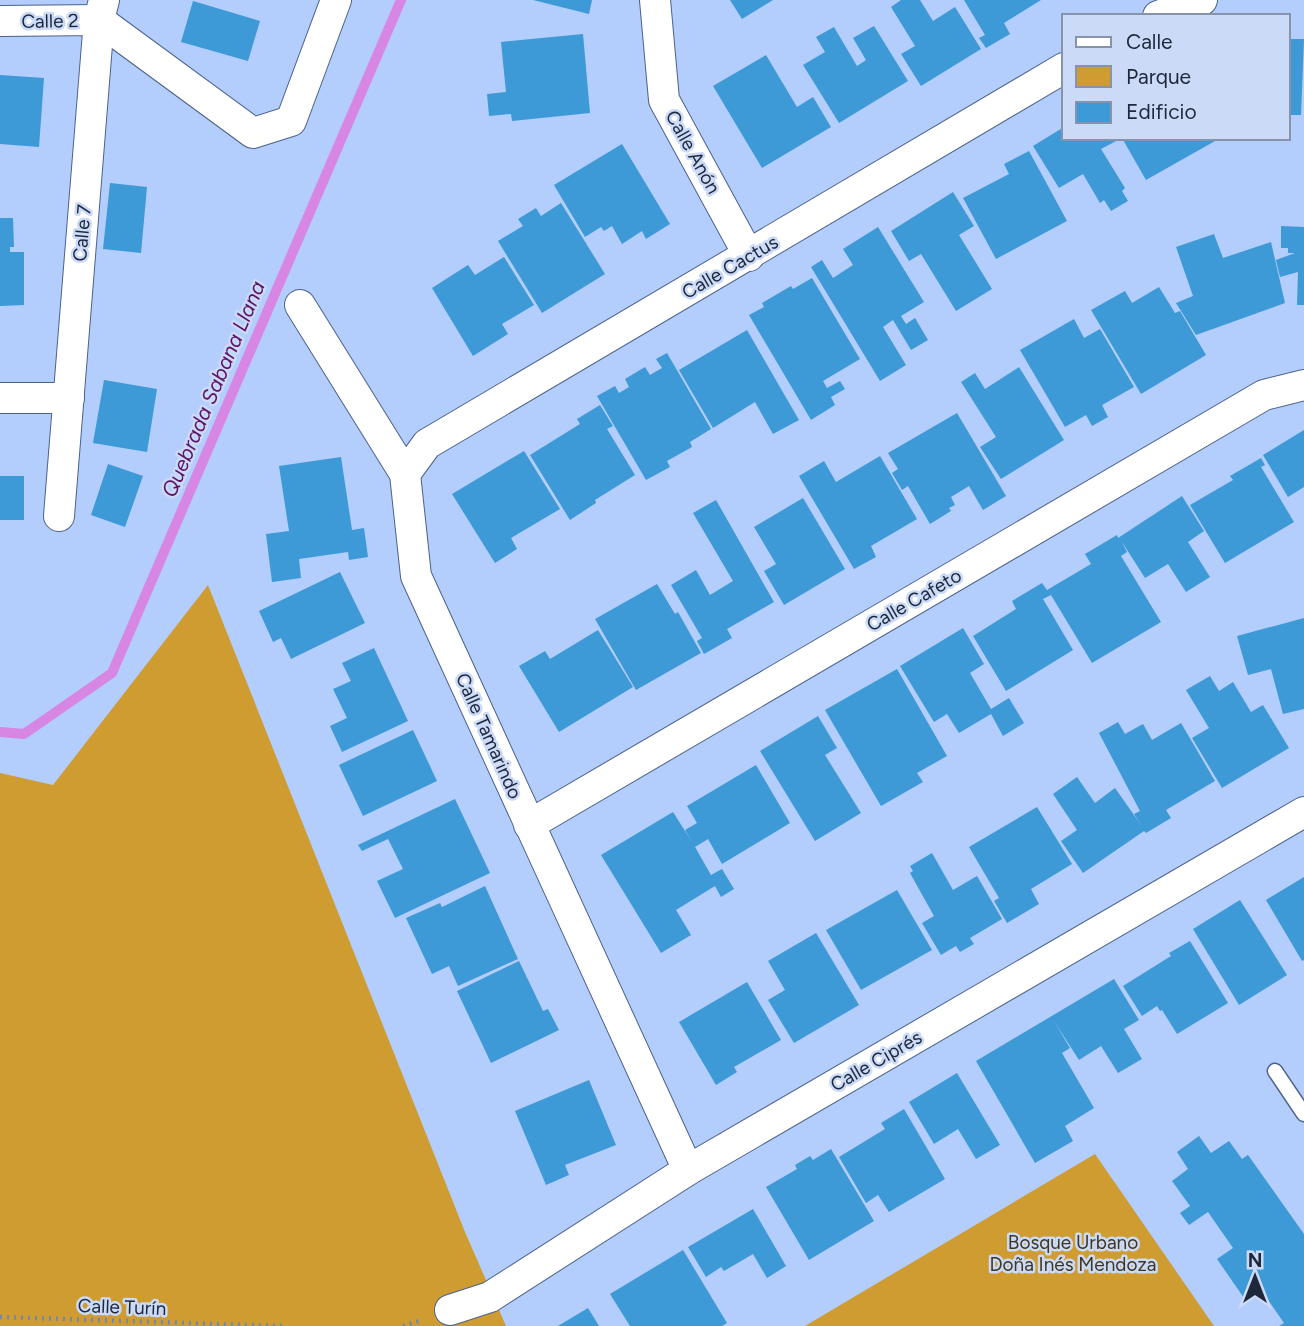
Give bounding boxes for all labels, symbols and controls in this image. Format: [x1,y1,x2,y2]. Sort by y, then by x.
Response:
street label: Calle 2 [21,9,79,33]
legend [1062,14,1290,140]
text: Calle [1126,29,1173,54]
text: Parque [1126,64,1191,89]
text: Edificio [1126,99,1197,124]
street label: Calle Anón [661,106,725,198]
street label: Calle 7 [68,204,96,262]
street label: Calle Cactus [678,230,782,304]
water label: Quebrada Sabana Llana [156,277,270,501]
street label: Calle Cafeto [862,564,966,636]
street label: Calle Tamarindo [451,670,527,802]
street label: Calle Ciprés [826,1026,926,1096]
park label: Bosque Urbano Doña Inés Mendoza [990,1231,1157,1276]
north arrow [1220,1242,1290,1312]
text: N [1248,1249,1262,1272]
street label: Calle Turín [77,1294,167,1320]

